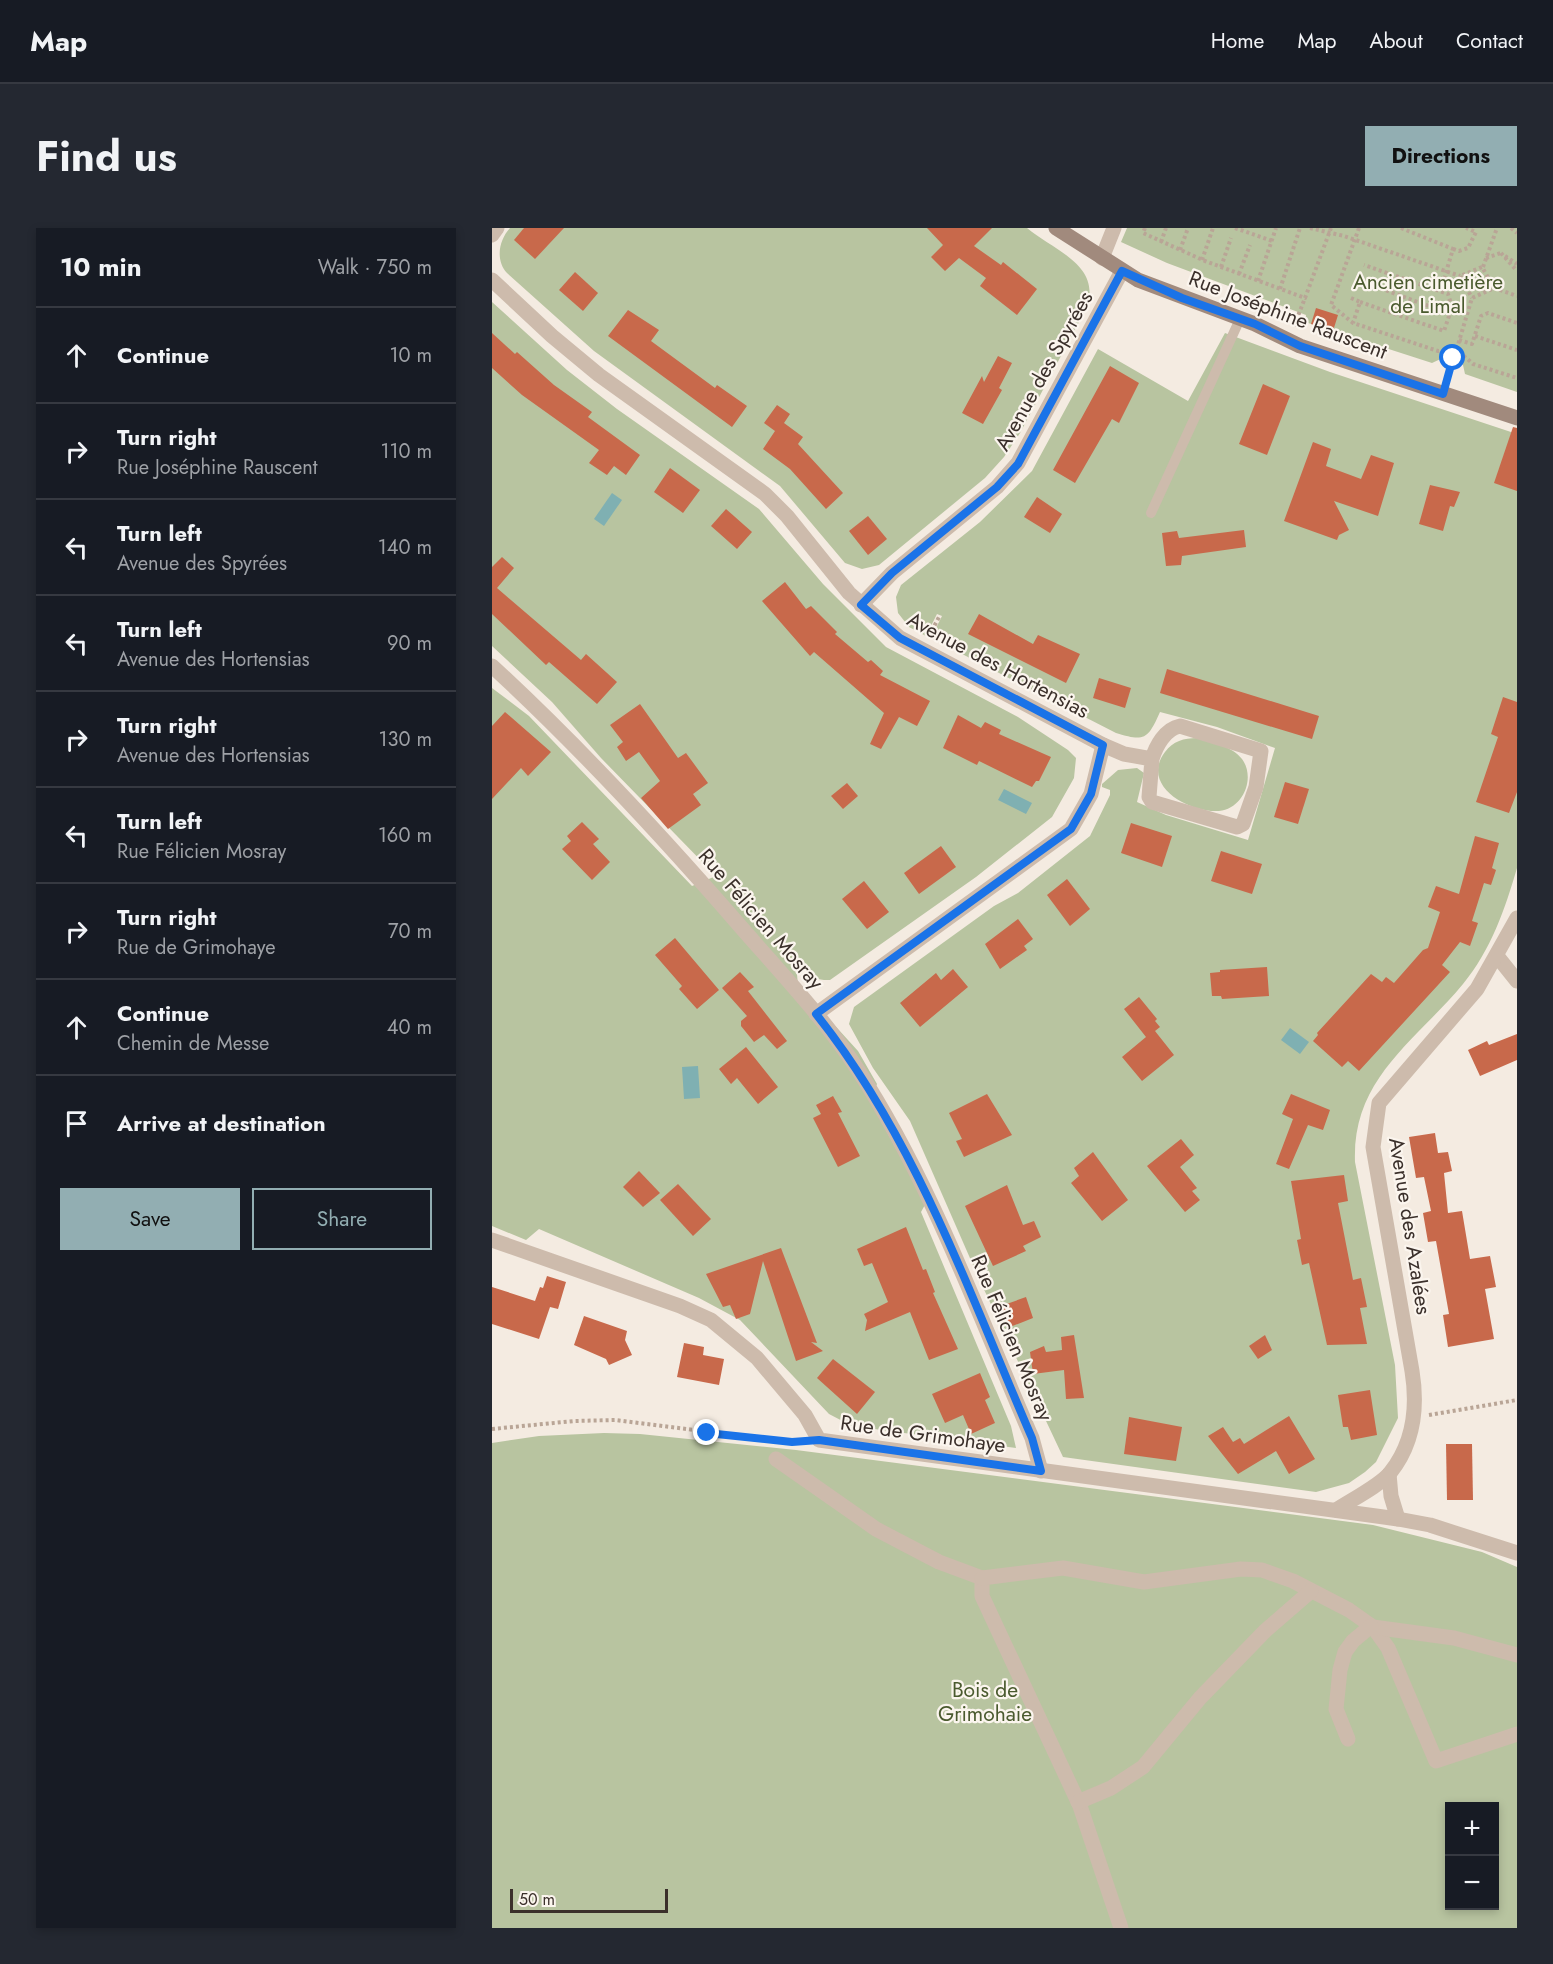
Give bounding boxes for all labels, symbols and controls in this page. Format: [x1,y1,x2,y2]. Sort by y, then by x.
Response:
text: Map [30,21,87,62]
text: Home [1211,26,1264,56]
text: Map [1297,26,1337,56]
text: About [1370,26,1423,56]
text: Contact [1456,26,1523,56]
text: Find us [36,126,177,187]
button: Directions [1365,126,1517,186]
text: 10 min [60,248,142,286]
text: Walk · 750 m [318,253,432,282]
street label: Rue Joséphine Rauscent [1184,263,1392,367]
park label: Ancien cimetière de Limal [1353,267,1503,321]
street label: Avenue des Spyrées [988,286,1100,456]
icon: ahead [60,339,93,372]
text: Continue [117,339,209,371]
text: 10 m [389,341,432,370]
route start [1439,344,1465,370]
text: Turn right [117,421,217,453]
icon: right [60,435,93,468]
text: 110 m [380,437,432,466]
text: Rue Joséphine Rauscent [117,453,318,482]
text: Turn left [117,517,202,549]
icon: left [60,531,93,564]
text: 140 m [378,533,432,562]
text: Avenue des Spyrées [117,549,287,578]
street label: Avenue des Hortensias [902,604,1094,726]
text: Turn left [117,613,202,645]
icon: left [60,627,93,660]
text: 90 m [387,629,432,658]
text: Avenue des Hortensias [117,645,310,674]
text: Turn right [117,709,217,741]
icon: right [60,723,93,756]
text: 130 m [378,725,432,754]
text: Avenue des Hortensias [117,741,310,770]
text: Turn left [117,805,202,837]
icon: left [60,819,93,852]
text: 160 m [378,821,432,850]
text: Rue Félicien Mosray [117,837,286,866]
street label: Rue Félicien Mosray [691,842,831,997]
text: Turn right [117,901,217,933]
icon: right [60,915,93,948]
text: 70 m [388,917,432,946]
text: Rue de Grimohaye [117,933,276,962]
text: Continue [117,997,209,1029]
icon: ahead [60,1011,93,1044]
text: 40 m [387,1013,432,1042]
text: Chemin de Messe [117,1029,269,1058]
icon: arrive [60,1107,93,1140]
text: Arrive at destination [117,1107,326,1139]
street label: Avenue des Azalées [1381,1135,1439,1317]
button: Save [60,1188,240,1250]
button: Share [252,1188,432,1250]
street label: Rue Félicien Mosray [963,1250,1061,1426]
street label: Rue de Grimohaye [838,1408,1008,1460]
route end [693,1419,719,1445]
park label: Bois de Grimohaie [938,1675,1032,1729]
map controls [1445,1802,1499,1910]
button: + [1445,1802,1499,1856]
button: − [1445,1856,1499,1910]
scale bar [510,1886,668,1914]
text: 50 m [519,1888,555,1911]

